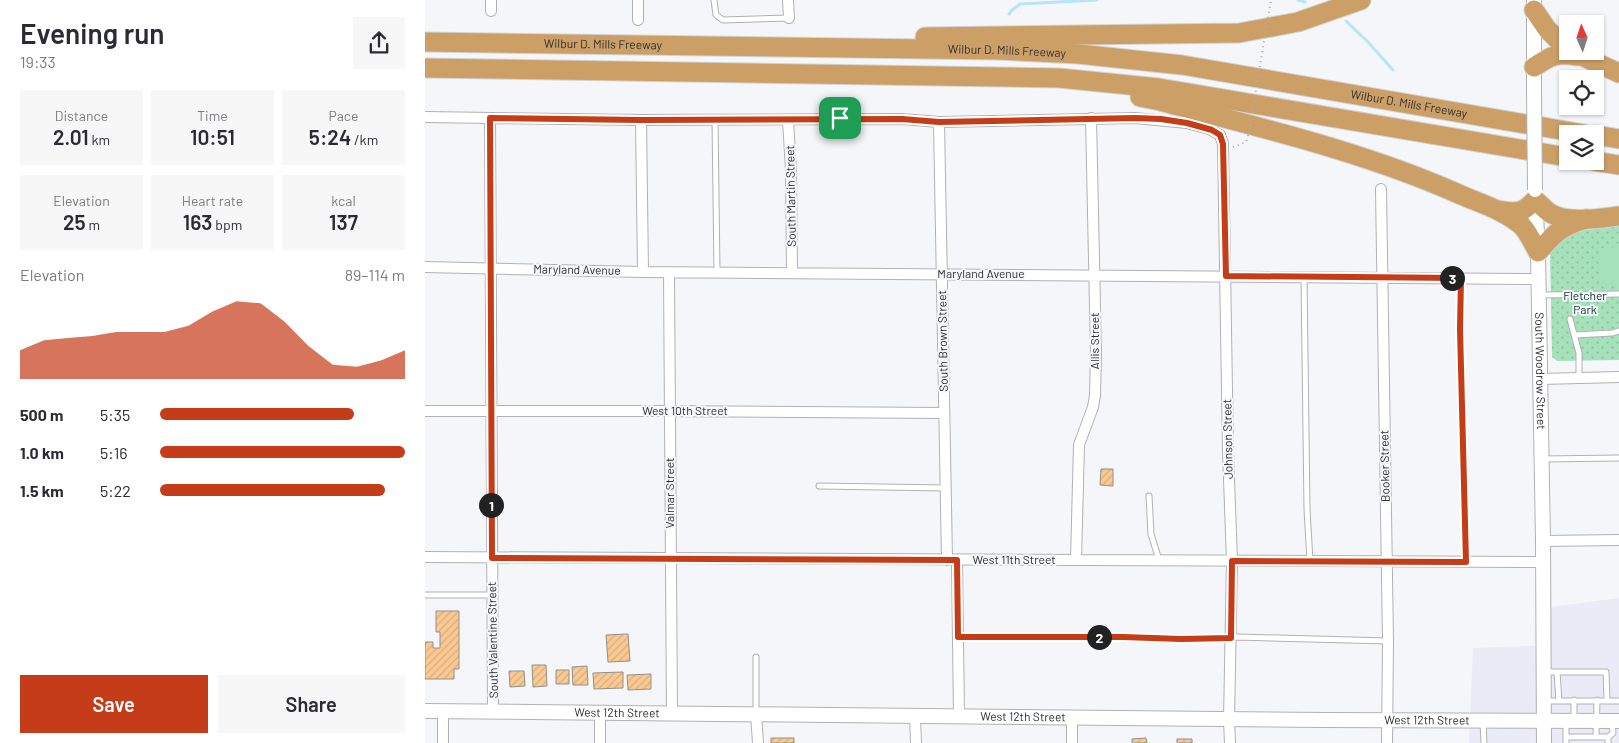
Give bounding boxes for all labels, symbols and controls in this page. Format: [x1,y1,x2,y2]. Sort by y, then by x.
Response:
north arrow [1559,15,1604,60]
map controls [1559,15,1604,170]
text: Evening run [20,16,165,50]
button: share [353,17,405,69]
street label: Wilbur D. Mills Freeway [544,36,663,51]
street label: Wilbur D. Mills Freeway [948,41,1067,59]
text: 19:33 [20,52,56,71]
button: locate [1559,70,1604,115]
street label: Wilbur D. Mills Freeway [1350,86,1469,120]
pin [819,97,861,139]
icon: arrive [826,104,854,132]
text: Distance [55,107,108,124]
text: Time [197,107,228,124]
text: Pace [328,107,359,124]
text: 2.01 [53,124,89,149]
text: 10:51 [190,124,235,149]
text: 5:24 [309,124,351,149]
button: layers [1559,125,1604,170]
text: km [89,131,110,148]
text: /km [351,131,378,148]
street label: South Martin Street [782,145,798,247]
text: Elevation [53,192,110,209]
text: Heart rate [182,192,243,209]
text: kcal [331,192,356,209]
text: 25 [63,209,86,234]
text: 163 [183,209,212,234]
text: 137 [329,209,358,234]
text: m [86,216,100,233]
text: bpm [212,216,242,233]
street label: Maryland Avenue [533,261,621,277]
text: Elevation [20,265,84,284]
text: 89–114 m [345,265,405,284]
street label: Maryland Avenue [937,266,1025,280]
pin: 3 [1439,266,1465,290]
text: 3 [1449,270,1456,287]
park label: Fletcher Park [1563,288,1607,316]
street label: South Brown Street [934,290,950,392]
street label: South Woodrow Street [1533,312,1549,430]
street label: Allis Street [1087,313,1101,369]
street label: Johnson Street [1219,399,1235,479]
street label: West 10th Street [642,403,728,417]
text: 500 m [20,405,63,424]
text: 5:35 [100,405,130,424]
street label: Booker Street [1376,430,1392,502]
text: 1.0 km [20,443,64,462]
text: 5:16 [100,443,128,462]
street label: Valmar Street [662,458,676,528]
text: 1.5 km [20,481,64,500]
text: 5:22 [100,481,131,500]
pin: 1 [479,492,503,518]
text: 1 [489,497,494,514]
street label: West 11th Street [972,552,1056,566]
street label: South Valentine Street [484,581,500,699]
pin: 2 [1087,624,1111,650]
text: 2 [1096,629,1103,646]
button: Save [20,675,208,733]
button: Share [218,675,405,733]
street label: West 12th Street [574,704,660,719]
street label: West 12th Street [980,709,1066,723]
street label: West 12th Street [1384,712,1470,726]

